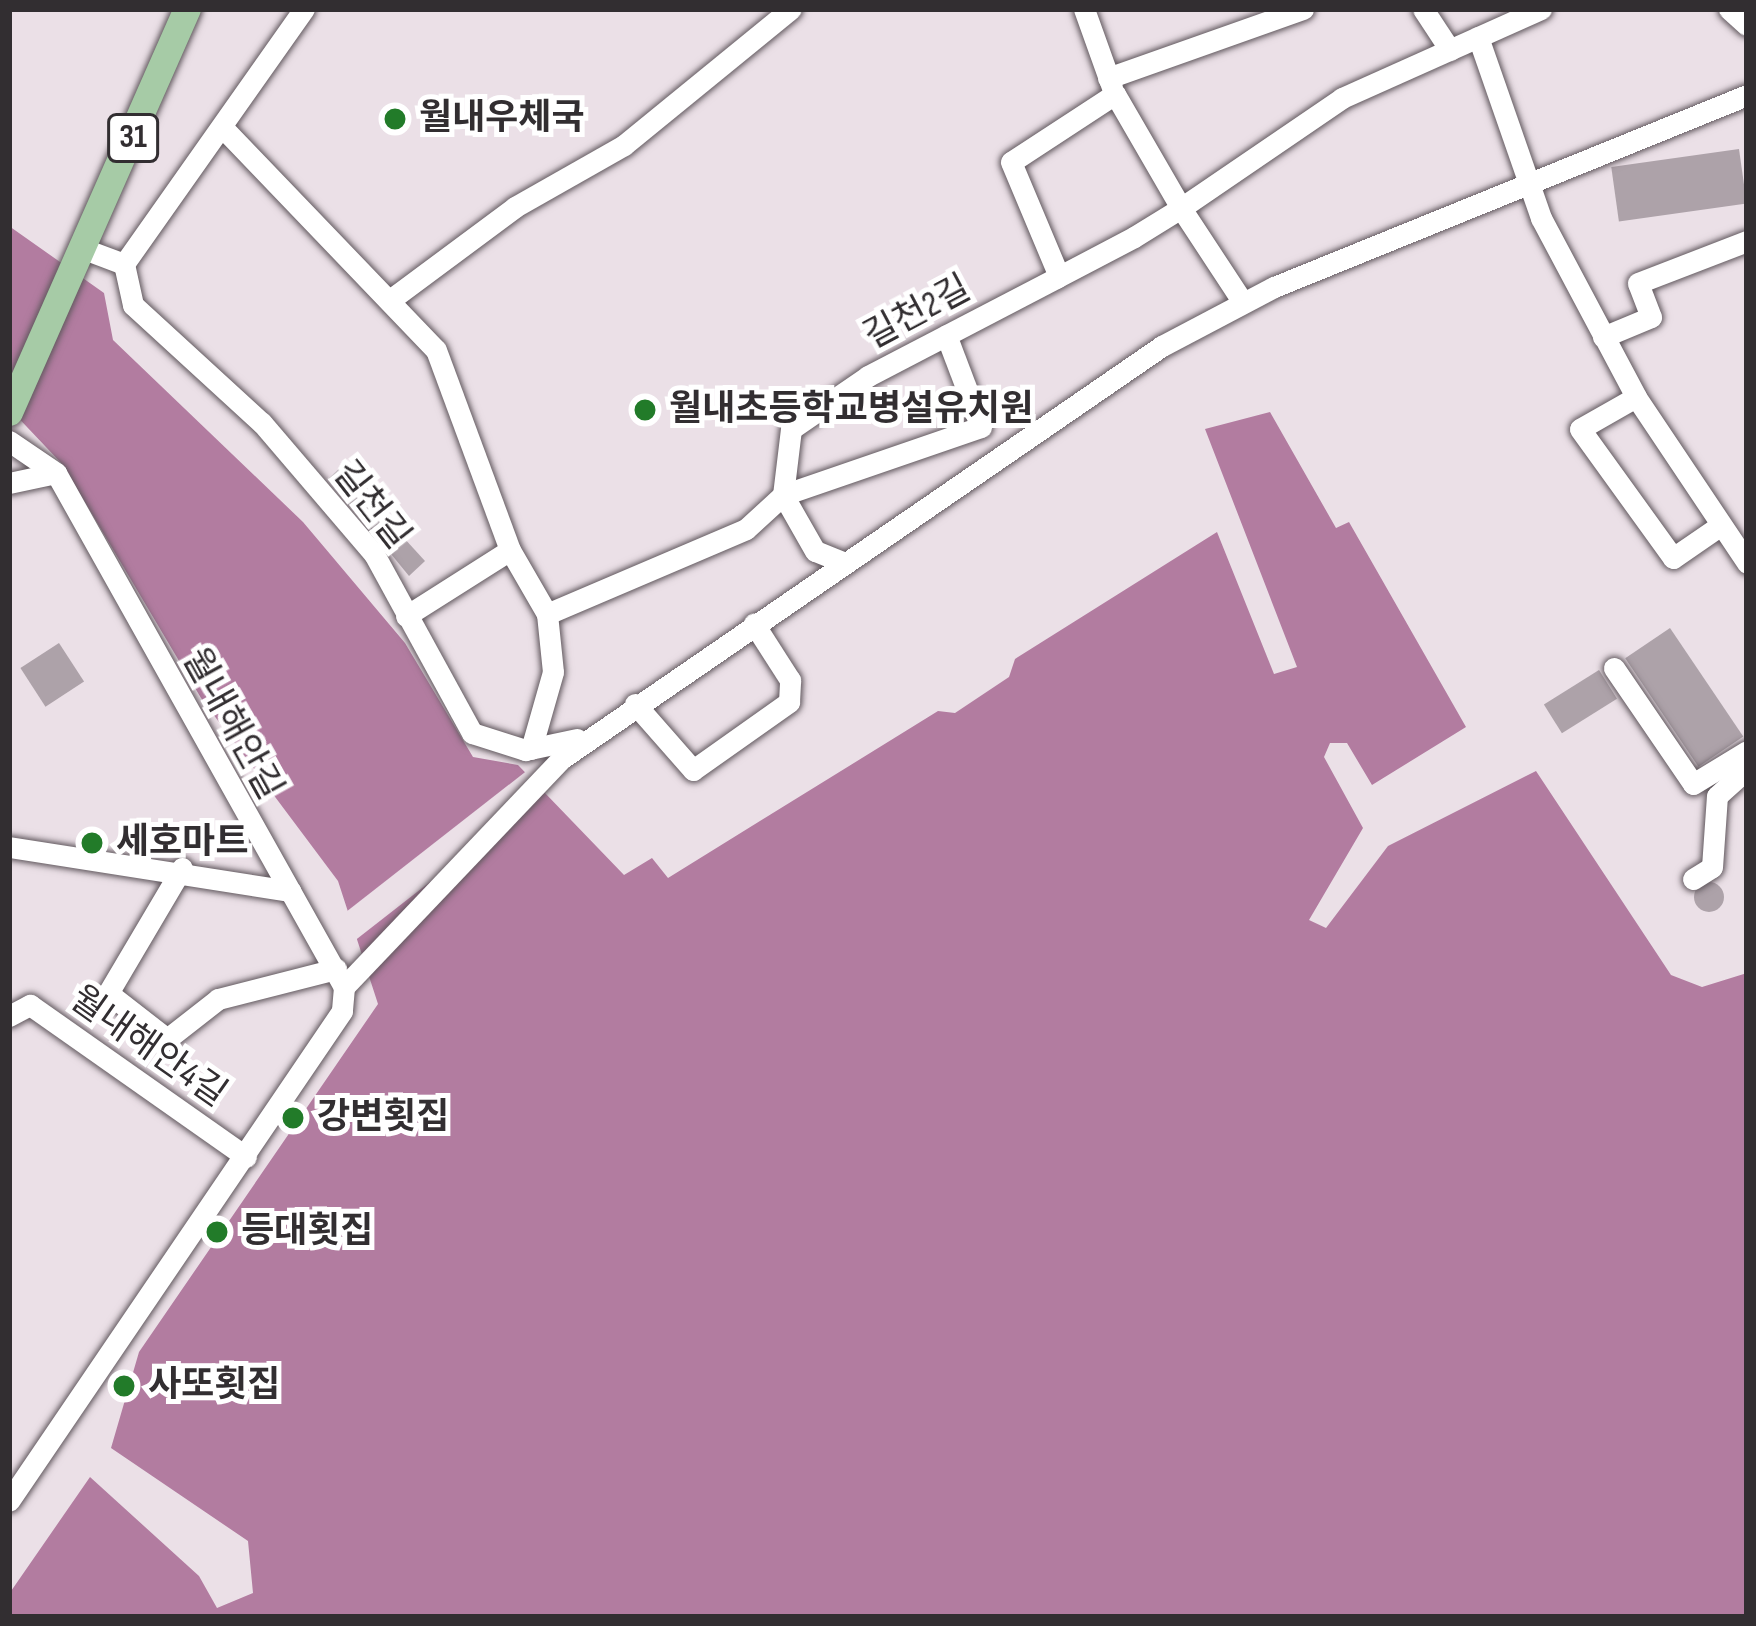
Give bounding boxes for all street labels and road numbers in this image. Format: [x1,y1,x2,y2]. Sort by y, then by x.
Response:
road number: 31 [106,111,160,165]
street label: 길천2길 [856,267,978,359]
street label: 길천길 [323,453,419,557]
street label: 월내해안길 [173,641,291,807]
street label: 월내해안4길 [62,977,234,1117]

